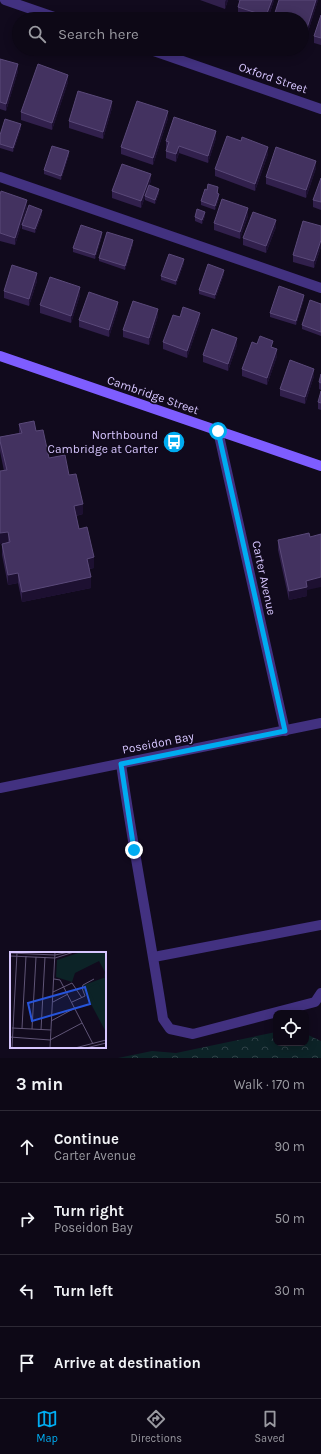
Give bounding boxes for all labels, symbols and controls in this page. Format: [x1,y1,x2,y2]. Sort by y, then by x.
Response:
search box [12,12,309,56]
icon: search [26,23,48,45]
text: Search here [58,25,139,43]
street label: Oxford Street [237,60,310,96]
street label: Cambridge Street [105,373,201,417]
route start [209,422,227,440]
place label: Northbound Cambridge at Carter [48,428,159,456]
bus stop icon: Northbound Cambridge at Carter [161,429,187,455]
street label: Carter Avenue [249,540,279,616]
street label: Poseidon Bay [121,729,195,757]
route end [125,841,143,859]
inset map [10,952,106,1048]
map controls [273,1010,309,1046]
button: locate [273,1010,309,1046]
text: 3 min [16,1074,63,1094]
text: Walk · 170 m [234,1077,305,1092]
text: Continue [54,1130,119,1148]
icon: ahead [16,1136,38,1158]
text: 90 m [274,1139,305,1154]
text: Carter Avenue [54,1148,136,1163]
text: Turn right [54,1202,124,1220]
icon: right [16,1208,38,1230]
text: 50 m [275,1211,305,1226]
text: Poseidon Bay [54,1220,133,1235]
icon: left [16,1280,38,1302]
text: Turn left [54,1282,113,1300]
text: 30 m [274,1283,305,1298]
icon: arrive [16,1352,38,1374]
text: Arrive at destination [54,1354,201,1372]
tab: Map [36,1408,58,1445]
tab: Directions [130,1408,182,1445]
tab: Saved [254,1408,285,1445]

